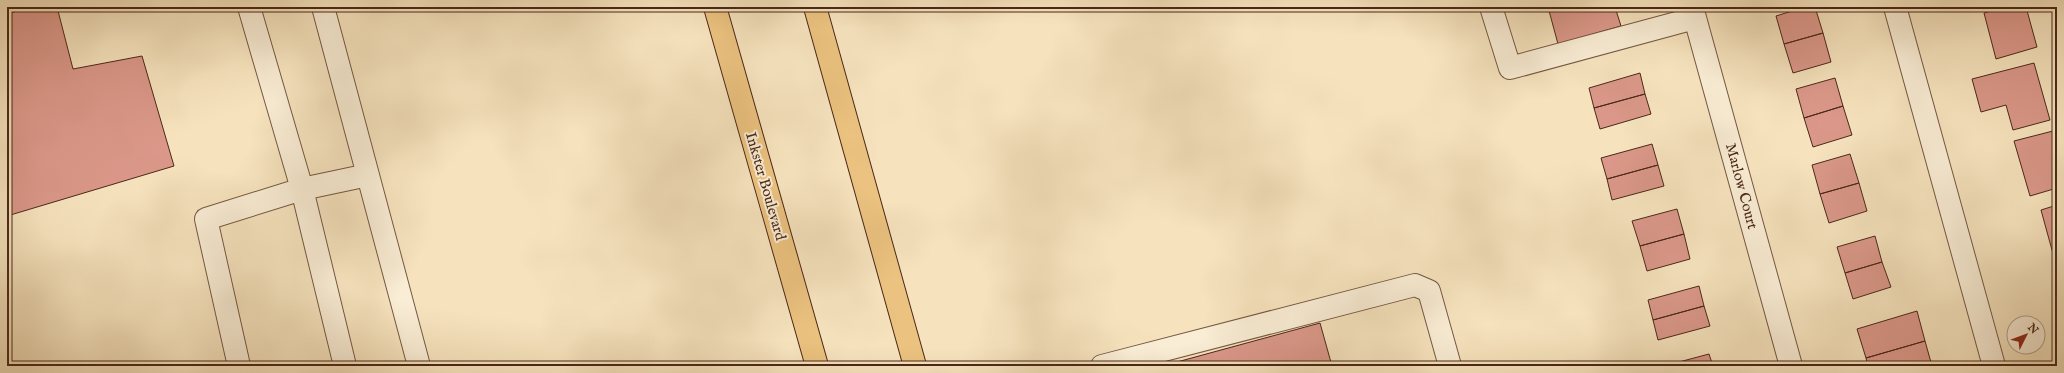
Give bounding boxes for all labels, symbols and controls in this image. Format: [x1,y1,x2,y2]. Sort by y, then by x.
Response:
street label: Inkster Boulevard [741,130,790,243]
street label: Marlow Court [1721,141,1762,231]
north arrow [2006,315,2046,355]
text: N [2024,320,2041,338]

